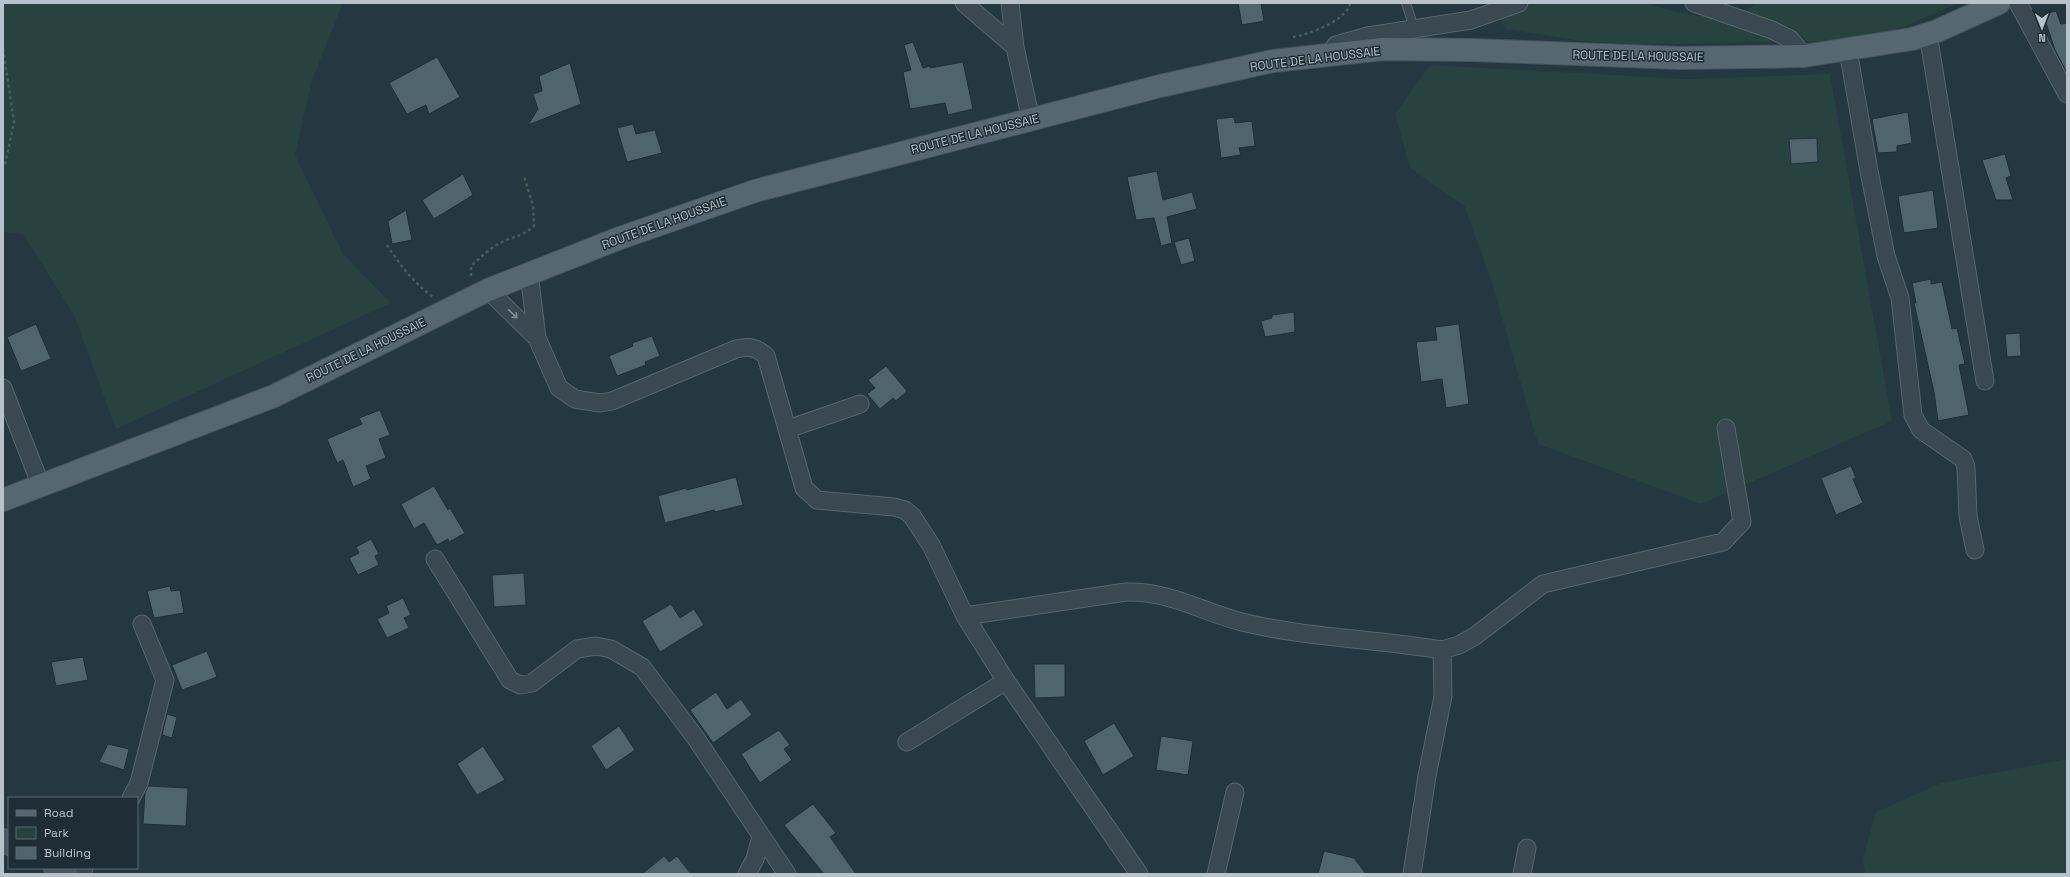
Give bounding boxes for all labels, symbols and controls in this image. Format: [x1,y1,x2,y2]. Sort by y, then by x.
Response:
north arrow [2022,8,2062,48]
text: N [2038,31,2046,45]
street label: ROUTE DE LA HOUSSAIE [1249,43,1381,75]
street label: ROUTE DE LA HOUSSAIE [1572,47,1704,65]
street label: ROUTE DE LA HOUSSAIE [909,110,1041,158]
street label: ROUTE DE LA HOUSSAIE [600,193,729,253]
one-way arrow [508,309,518,319]
street label: ROUTE DE LA HOUSSAIE [304,314,429,386]
legend [8,797,138,869]
text: Road [44,805,73,821]
text: Park [44,825,69,841]
text: Building [44,845,91,861]

